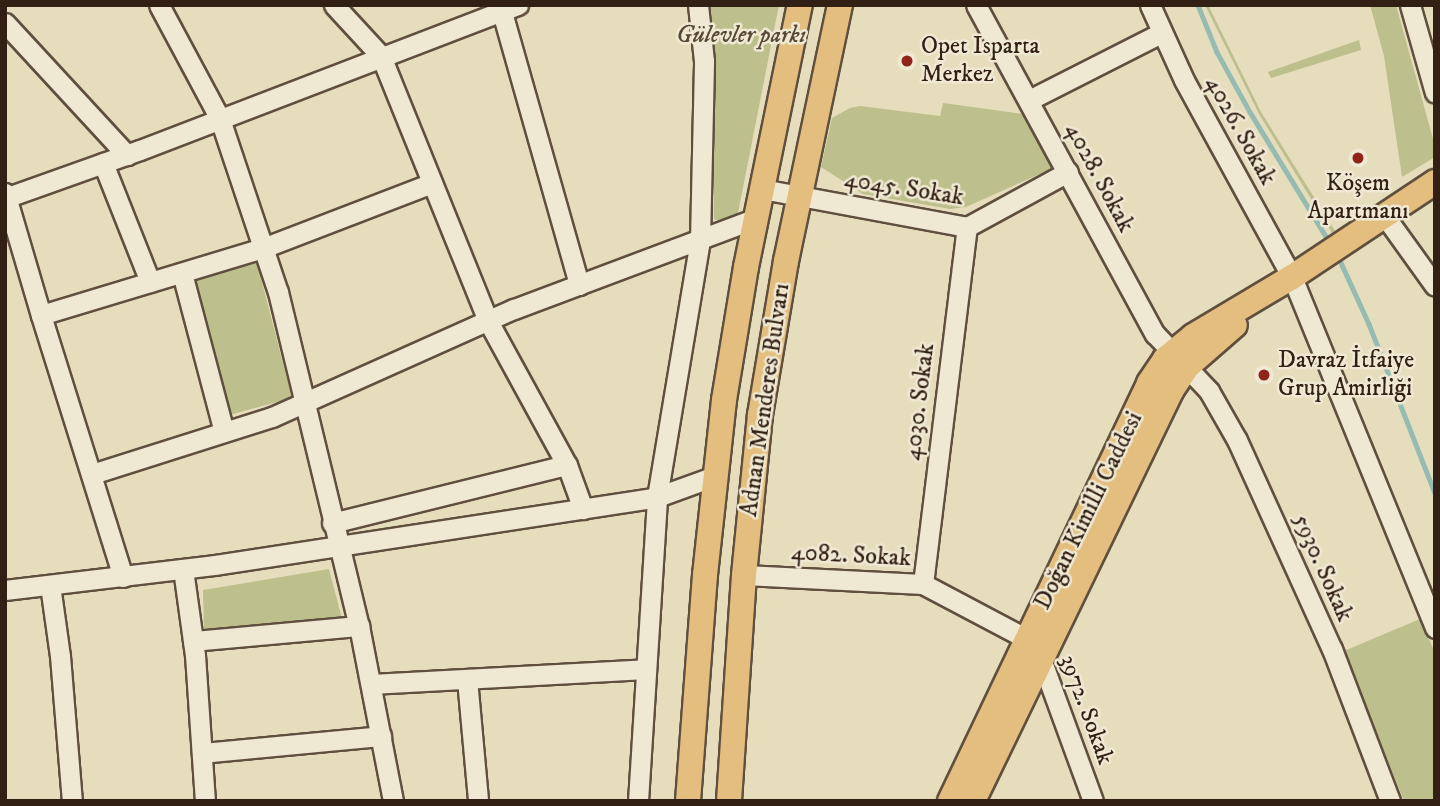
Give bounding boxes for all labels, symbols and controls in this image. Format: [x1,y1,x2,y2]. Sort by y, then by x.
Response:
park label: Gülevler parkı [676,22,806,50]
place label: Opet Isparta Merkez [921,33,1040,89]
marker: Opet Isparta Merkez [899,53,915,69]
street label: 4026. Sokak [1198,72,1282,190]
street label: 4028. Sokak [1058,118,1140,238]
marker: Köşem Apartmanı [1350,150,1366,166]
street label: 4045. Sokak [842,165,966,213]
place label: Köşem Apartmanı [1307,170,1409,226]
street label: Adnan Menderes Bulvarı [735,281,797,519]
street label: 4030. Sokak [899,342,941,462]
place label: Davraz İtfaiye Grup Amirliği [1278,347,1414,403]
marker: Davraz İtfaiye Grup Amirliği [1256,367,1272,383]
street label: Doğan Kimilli Caddesi [1029,407,1149,615]
street label: 5930. Sokak [1286,510,1358,626]
street label: 4082. Sokak [790,538,912,574]
street label: 3972. Sokak [1053,651,1119,769]

